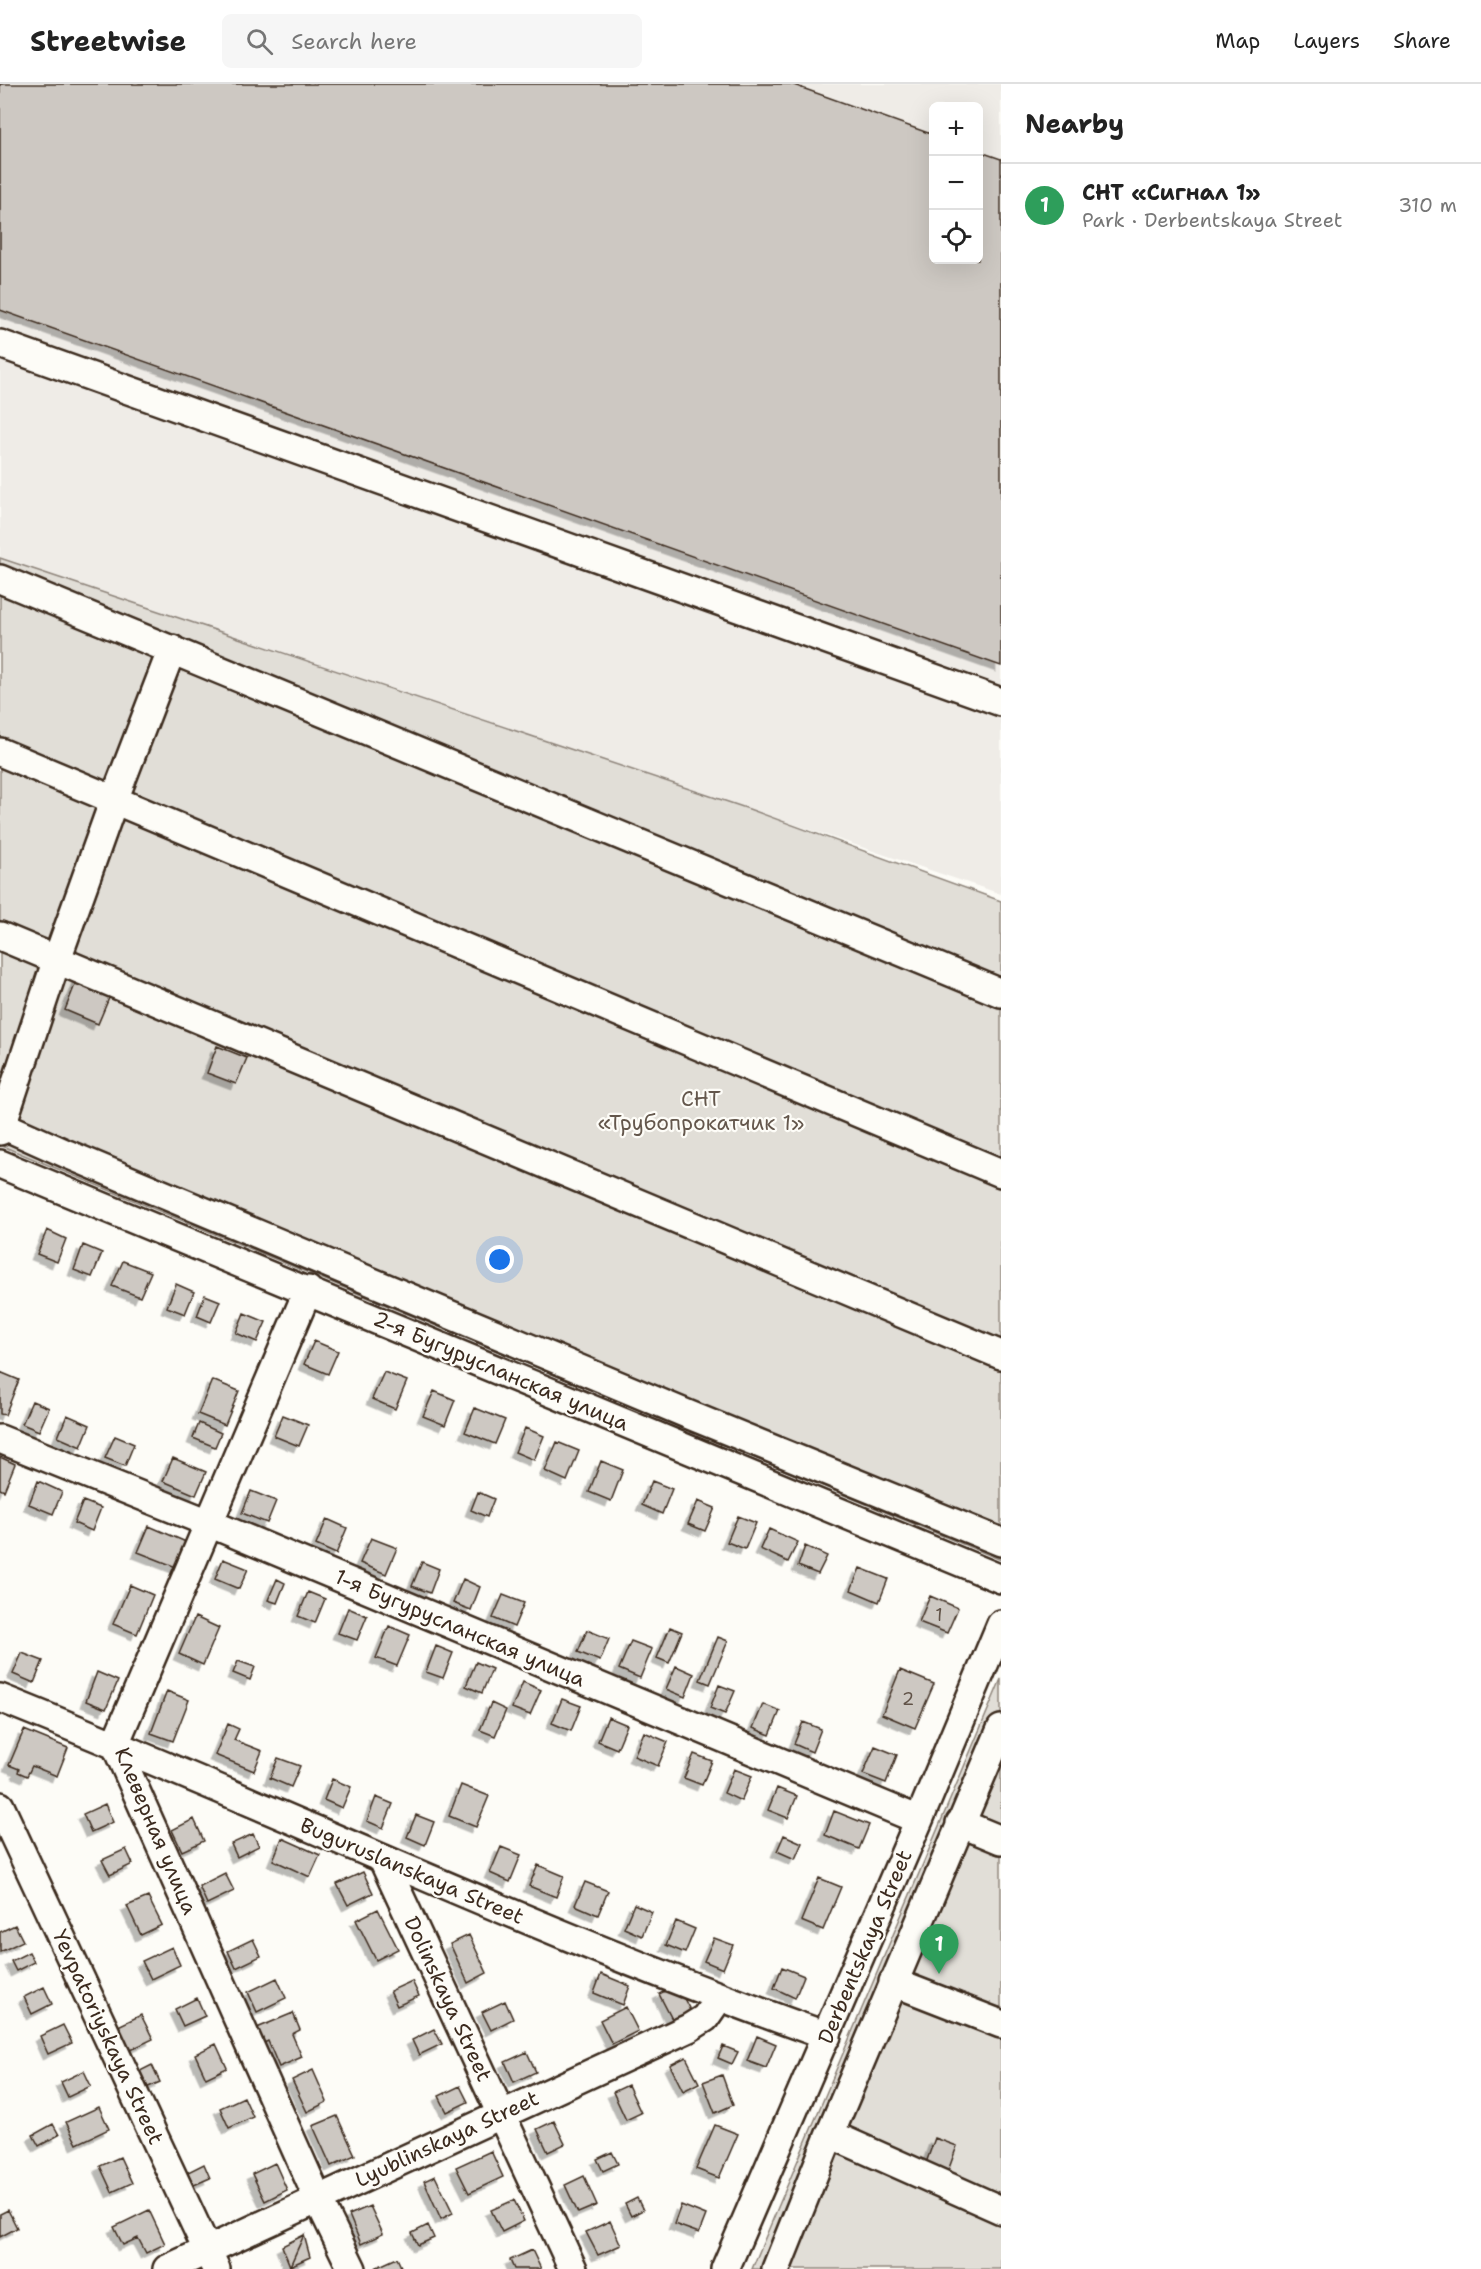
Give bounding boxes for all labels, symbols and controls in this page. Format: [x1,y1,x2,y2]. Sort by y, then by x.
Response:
search box [222,14,642,68]
text: Streetwise [30,22,186,60]
icon: search [243,25,276,58]
text: Search here [291,27,417,56]
text: Map [1215,27,1260,55]
text: Layers [1293,27,1360,55]
text: Share [1393,27,1451,55]
map controls [929,102,983,264]
button: + [929,102,983,156]
text: Nearby [1025,106,1124,141]
button: − [929,156,983,210]
text: СНТ «Сигнал 1» [1082,178,1260,207]
text: 1 [1040,192,1049,218]
text: 310 m [1398,192,1457,218]
text: Park · Derbentskaya Street [1082,207,1343,233]
button: locate [929,210,983,264]
park label: СНТ «Трубопрокатчик 1» [598,1085,804,1137]
your location [485,1245,514,1274]
street label: 2-я Бугурусланская улица [369,1304,633,1438]
street label: 1-я Бугурусланская улица [330,1562,590,1694]
house number: 1 [935,1603,943,1627]
house number: 2 [902,1687,914,1711]
street label: Клеверная улица [108,1743,204,1919]
street label: Buguruslanskaya Street [296,1811,528,1931]
street label: Derbentskaya Street [811,1846,919,2048]
street label: Dolinskaya Street [397,1912,499,2086]
pin: 1 [920,1924,958,1974]
street label: Yevpatoriyskaya Street [46,1925,170,2149]
street label: Lyublinskaya Street [351,2084,543,2194]

